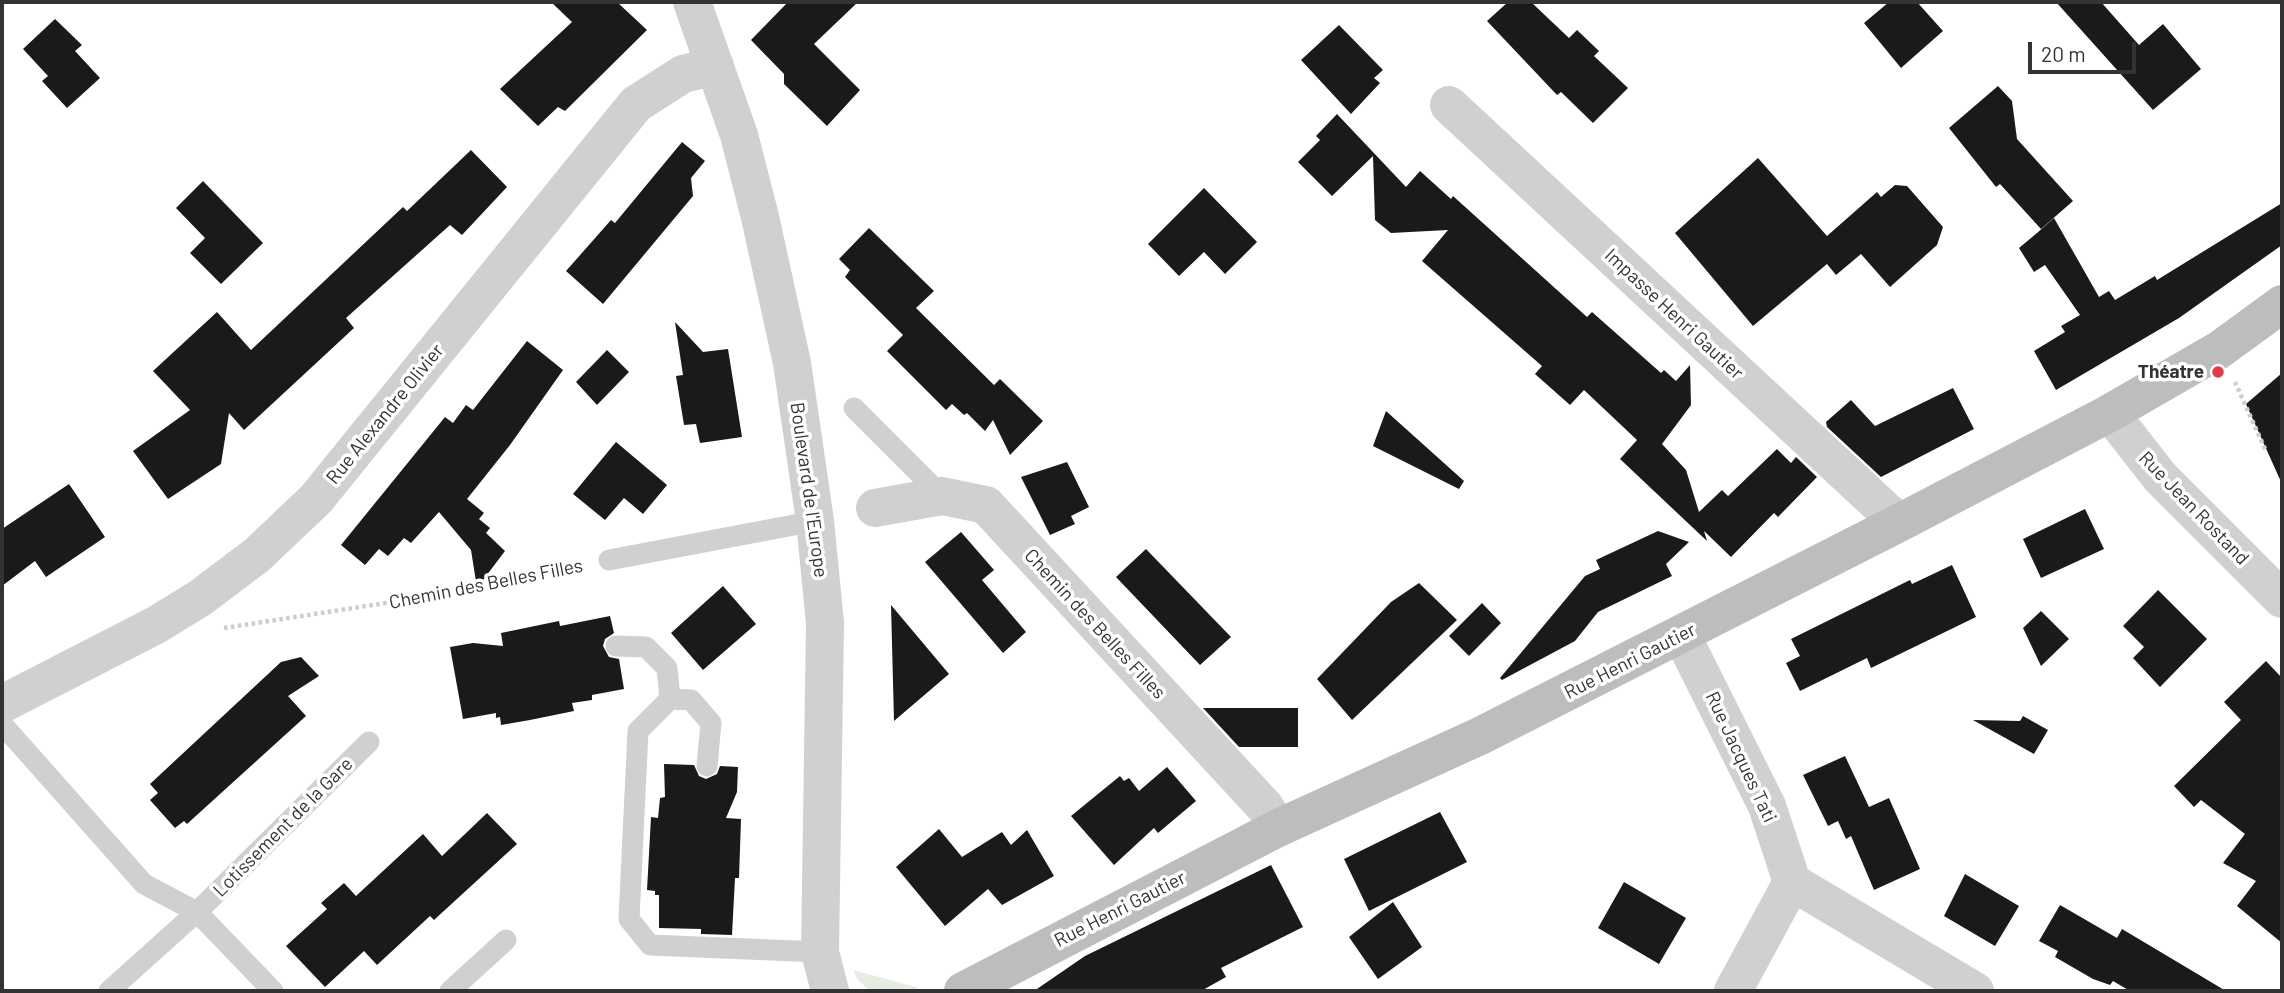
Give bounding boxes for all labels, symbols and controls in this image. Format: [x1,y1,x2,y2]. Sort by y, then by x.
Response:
scale bar [2032,28,2140,72]
text: 20 m [2041,41,2086,66]
street label: Impasse Henri Gautier [1600,244,1748,384]
street label: Rue Alexandre Olivier [322,339,448,489]
place label: Théatre [2138,361,2204,383]
marker: Théatre [2210,364,2226,380]
street label: Boulevard de l'Europe [785,401,833,579]
street label: Rue Jean Rostand [2134,447,2254,569]
street label: Chemin des Belles Filles [1020,544,1170,704]
street label: Chemin des Belles Filles [387,554,585,614]
street label: Rue Henri Gautier [1561,618,1699,704]
street label: Rue Jacques Tati [1701,688,1781,826]
street label: Lotissement de la Gare [208,752,358,902]
street label: Rue Henri Gautier [1051,866,1189,952]

